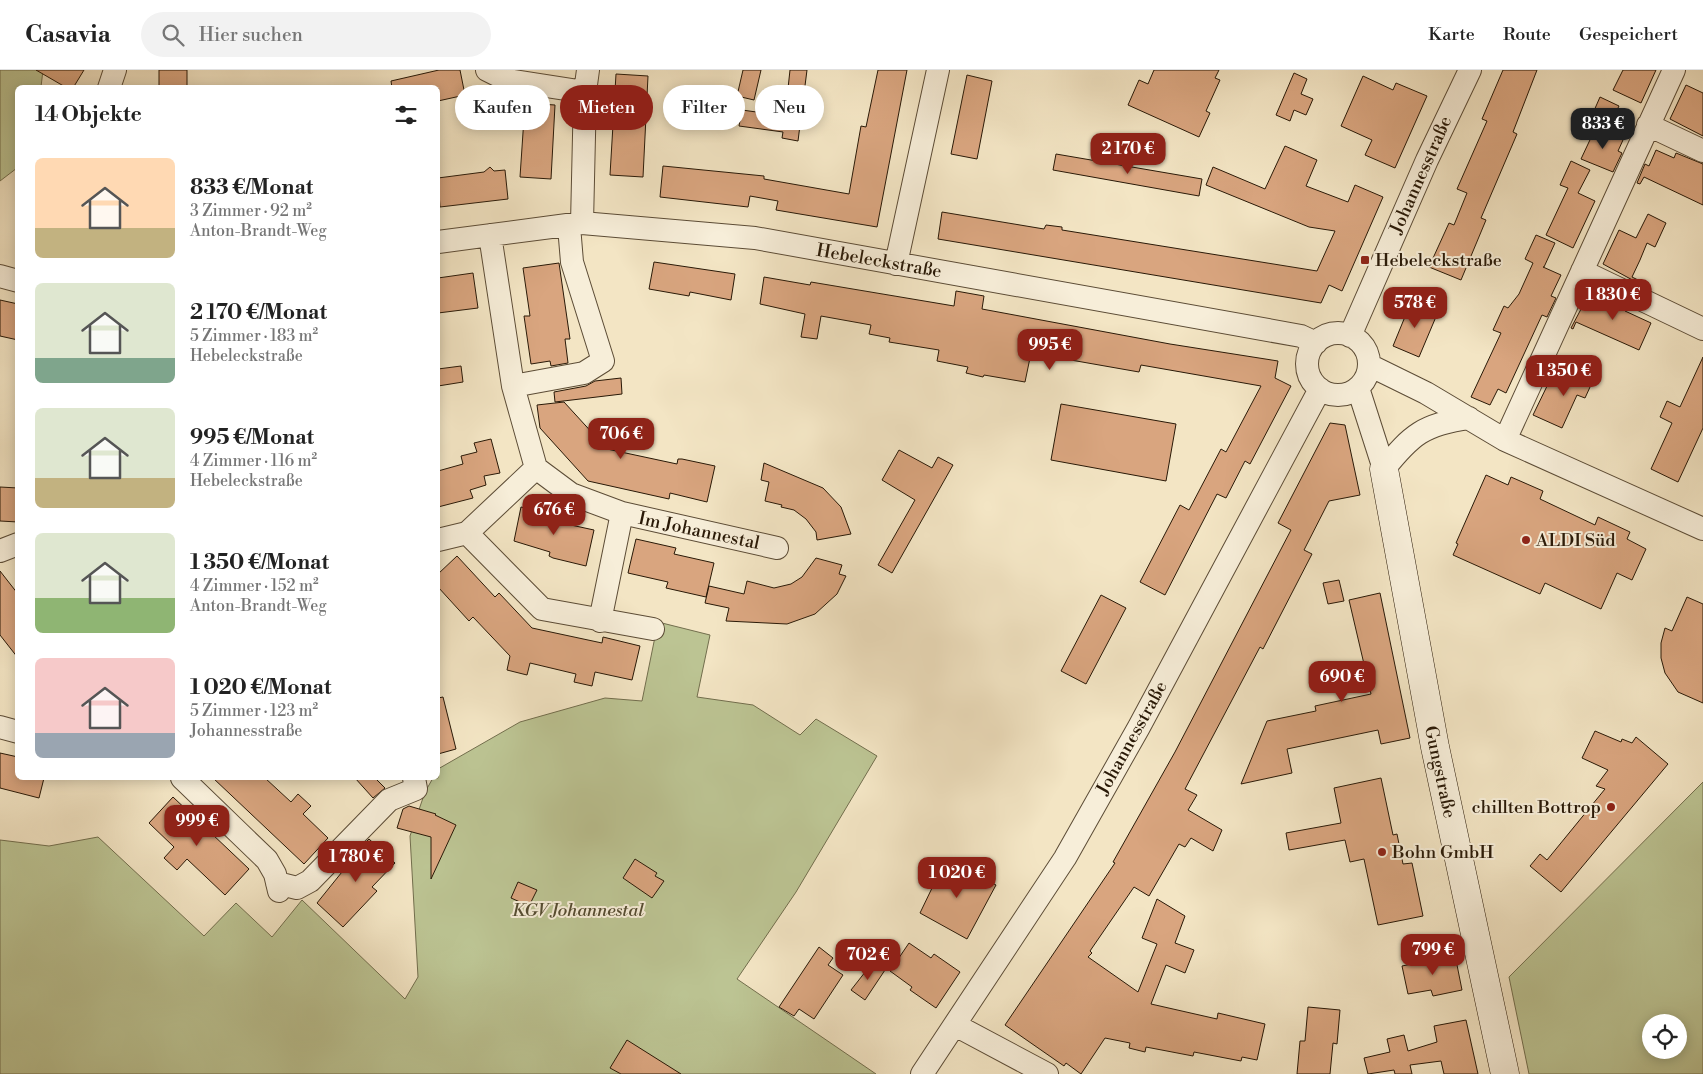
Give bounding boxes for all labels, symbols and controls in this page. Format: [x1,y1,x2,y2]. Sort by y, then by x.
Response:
search box [141,12,491,57]
text: Casavia [25,20,111,50]
icon: search [159,21,187,49]
text: Hier suchen [199,23,303,47]
text: Karte [1428,23,1475,46]
text: Route [1503,23,1551,46]
text: Gespeichert [1579,23,1678,46]
chip: Kaufen [455,85,550,130]
chip: Mieten [560,85,653,130]
chip: Filter [663,85,745,130]
chip: Neu [755,85,824,130]
icon: filters [392,101,420,129]
text: 14 Objekte [35,102,142,128]
pin: 833 € [1568,108,1638,150]
street label: Johannesstraße [1384,113,1457,238]
text: 833 € [1582,114,1624,134]
pin: 2 170 € [1082,132,1174,175]
text: 2 170 € [1102,139,1154,159]
text: 833 €/Monat [190,175,313,201]
icon: home [75,178,135,238]
text: 3 Zimmer · 92 m² [190,201,312,221]
text: Anton-Brandt-Weg [190,221,327,241]
street label: Hebeleckstraße [815,239,943,283]
place label: Hebeleckstraße [1375,249,1502,272]
marker: Hebeleckstraße [1359,254,1371,266]
pin: 1 830 € [1567,278,1659,321]
text: 1 830 € [1586,285,1640,305]
pin: 578 € [1380,286,1450,329]
text: 578 € [1394,293,1436,313]
text: 2 170 €/Monat [190,300,327,326]
icon: home [75,303,135,363]
text: 5 Zimmer · 183 m² [190,326,318,346]
pin: 995 € [1015,328,1085,371]
text: 995 € [1028,335,1072,355]
text: Hebeleckstraße [190,346,303,366]
pin: 1 350 € [1518,354,1610,397]
text: 1 350 € [1537,361,1591,381]
pin: 706 € [586,418,656,460]
text: 706 € [599,424,643,444]
text: 995 €/Monat [190,425,314,451]
icon: home [75,428,135,488]
text: 4 Zimmer · 116 m² [190,451,317,471]
text: Hebeleckstraße [190,471,303,491]
pin: 676 € [519,494,589,536]
text: 676 € [533,500,575,520]
street label: Im Johannestal [636,507,763,555]
place label: ALDI Süd [1535,529,1616,552]
marker: ALDI Süd [1520,534,1532,546]
text: 1 350 €/Monat [190,550,329,576]
icon: home [75,553,135,613]
text: 4 Zimmer · 152 m² [190,576,319,596]
text: Anton-Brandt-Weg [190,596,327,616]
pin: 690 € [1307,660,1377,703]
text: 690 € [1320,667,1364,687]
text: 1 020 €/Monat [190,675,331,701]
street label: Johannesstraße [1091,677,1173,800]
icon: home [75,678,135,738]
text: 5 Zimmer · 123 m² [190,701,318,721]
text: Johannesstraße [190,721,302,741]
street label: Gungstraße [1419,724,1461,820]
place label: chillten Bottrop [1472,796,1601,819]
marker: chillten Bottrop [1605,801,1617,813]
pin: 999 € [162,804,232,847]
text: 999 € [175,811,219,831]
pin: 1 780 € [310,840,402,883]
place label: Bohn GmbH [1391,841,1494,864]
marker: Bohn GmbH [1376,846,1388,858]
text: 1 780 € [329,847,383,867]
pin: 1 020 € [911,856,1003,899]
text: 1 020 € [929,863,985,883]
park label: KGV Johannestal [512,899,644,922]
pin: 799 € [1398,934,1468,976]
pin: 702 € [833,938,903,981]
text: 799 € [1412,940,1454,960]
text: 702 € [846,945,890,965]
map controls [1642,1014,1687,1059]
button: locate [1642,1014,1687,1059]

